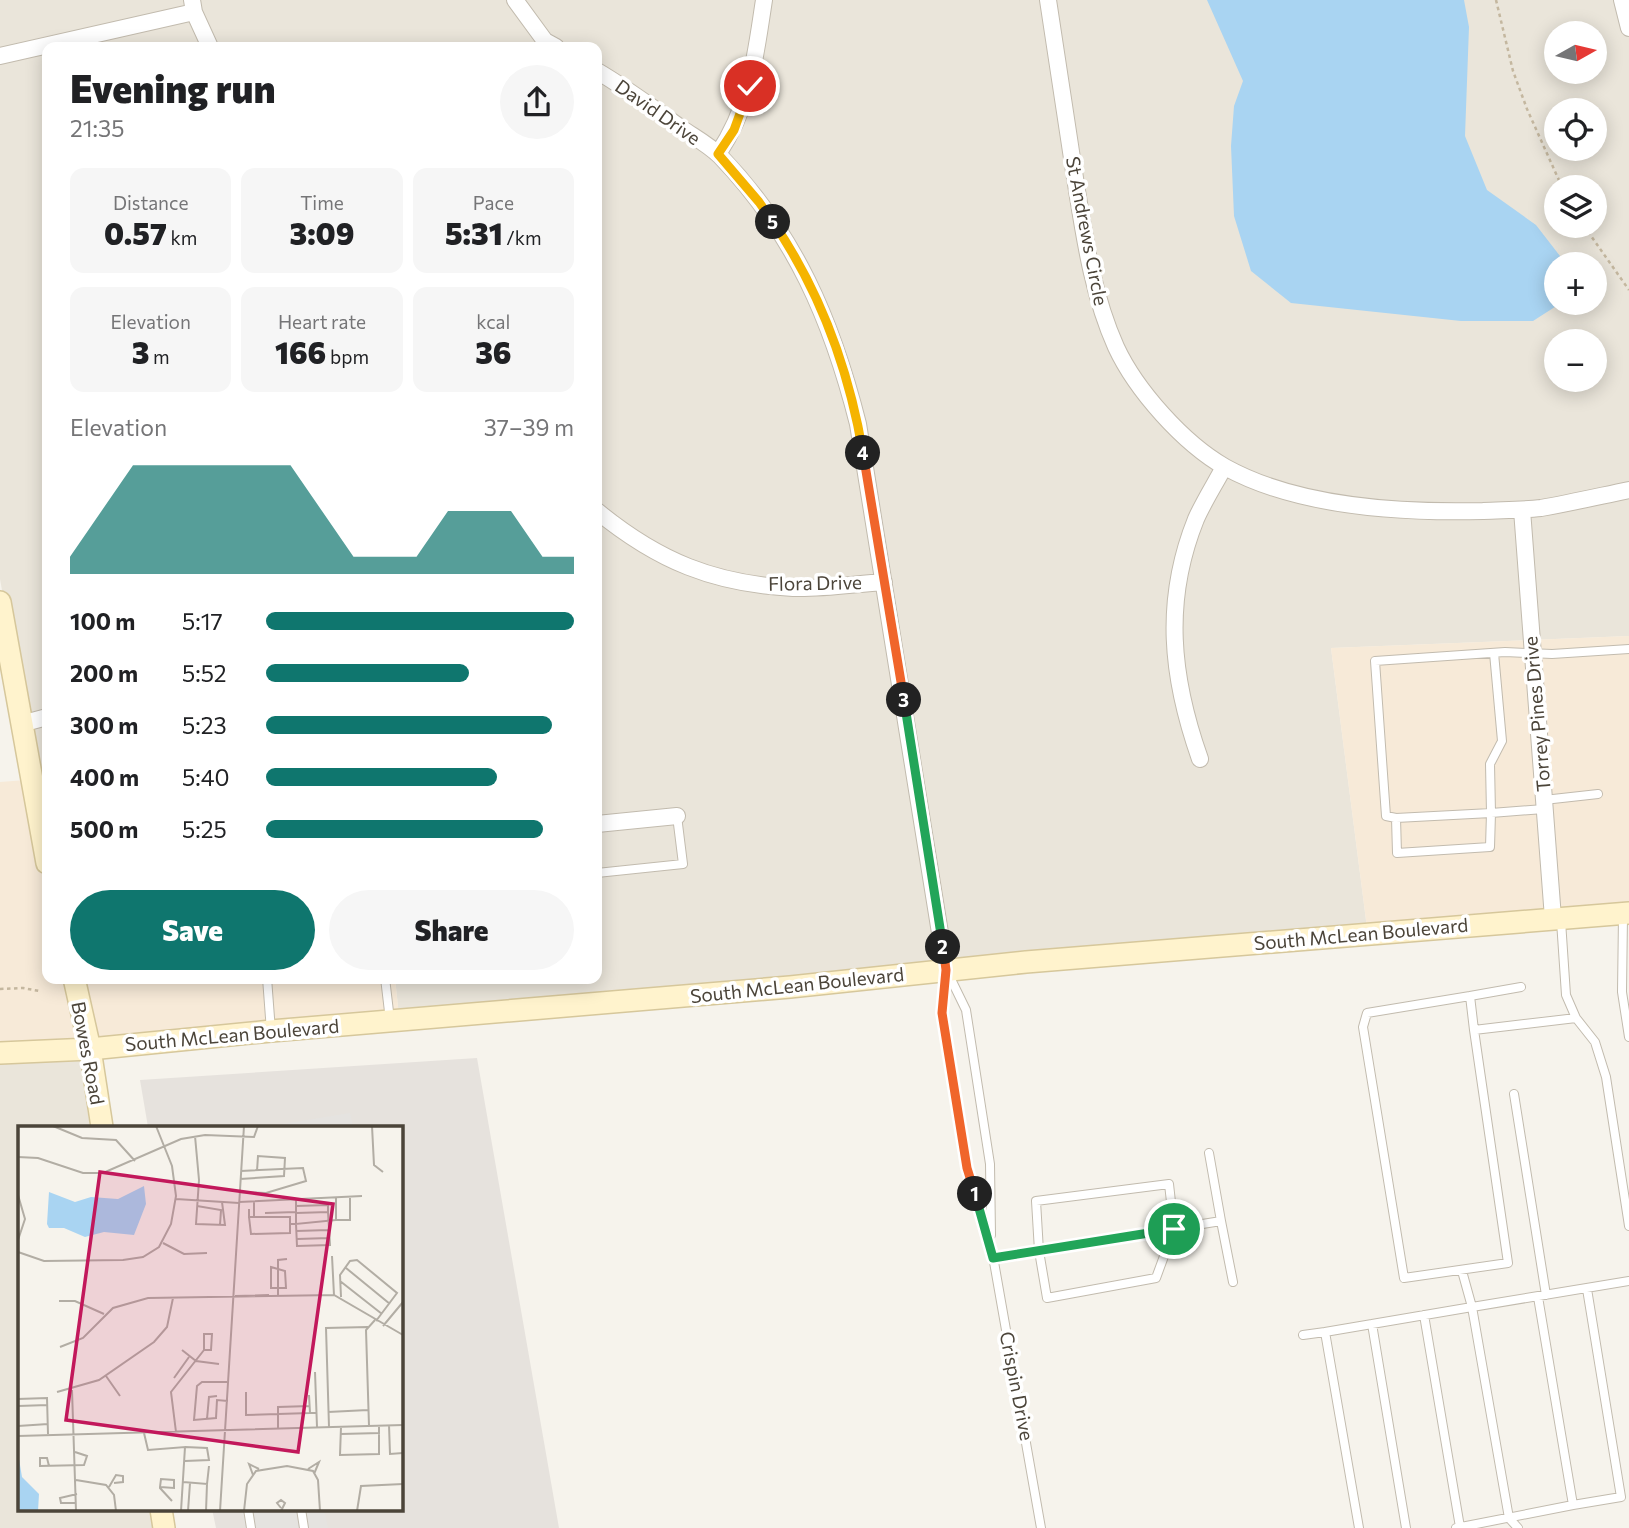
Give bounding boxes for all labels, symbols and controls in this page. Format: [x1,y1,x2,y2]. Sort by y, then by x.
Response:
north arrow [1544,21,1606,84]
map controls [1544,21,1607,392]
pin [720,56,780,116]
text: Evening run [70,64,276,111]
button: share [500,65,574,139]
icon: check [731,67,769,105]
street label: David Drive [611,74,705,149]
button: locate [1544,98,1607,161]
text: 21:35 [70,114,124,142]
street label: St Andrews Circle [1062,154,1113,307]
button: layers [1544,175,1607,238]
text: Distance [113,191,188,214]
text: Time [300,191,344,214]
text: Pace [473,191,514,214]
pin: 5 [756,204,790,240]
text: 5 [767,210,778,233]
text: 0.57 [104,214,167,251]
text: 3:09 [290,214,354,251]
text: 5:31 [445,214,503,251]
text: km [167,226,197,249]
text: /km [503,226,542,249]
button: + [1544,252,1607,315]
text: Elevation [111,310,191,333]
text: Heart rate [278,310,366,333]
text: kcal [476,310,510,333]
button: − [1544,329,1607,392]
text: 3 [132,333,149,370]
text: 166 [275,333,326,370]
text: 36 [475,333,512,370]
text: m [149,345,170,368]
text: bpm [326,345,369,368]
text: Elevation [70,413,167,441]
text: 37–39 m [484,413,574,441]
pin: 4 [846,435,880,470]
text: 4 [857,441,868,464]
street label: Flora Drive [768,570,862,595]
text: 100 m [70,607,135,635]
text: 5:17 [182,607,223,635]
street label: Torrey Pines Drive [1518,635,1555,793]
text: 200 m [70,659,138,687]
text: 5:52 [182,659,227,687]
pin: 3 [886,682,922,718]
text: 3 [898,688,909,711]
text: 300 m [70,711,138,739]
text: 5:23 [182,711,227,739]
text: 400 m [70,763,139,791]
text: 5:40 [182,763,229,791]
text: 500 m [70,815,138,843]
text: 5:25 [182,815,227,843]
button: Save [70,890,315,970]
button: Share [329,890,574,970]
street label: South McLean Boulevard [1253,913,1469,954]
pin: 2 [926,930,960,964]
text: 2 [937,935,948,958]
street label: South McLean Boulevard [689,962,905,1007]
street label: Bowes Road [67,999,110,1107]
street label: South McLean Boulevard [124,1014,340,1055]
inset map [18,1126,402,1510]
pin: 1 [958,1176,992,1212]
text: 1 [970,1182,979,1205]
pin [1144,1199,1204,1259]
icon: arrive [1155,1210,1193,1248]
street label: Crispin Drive [996,1329,1039,1442]

